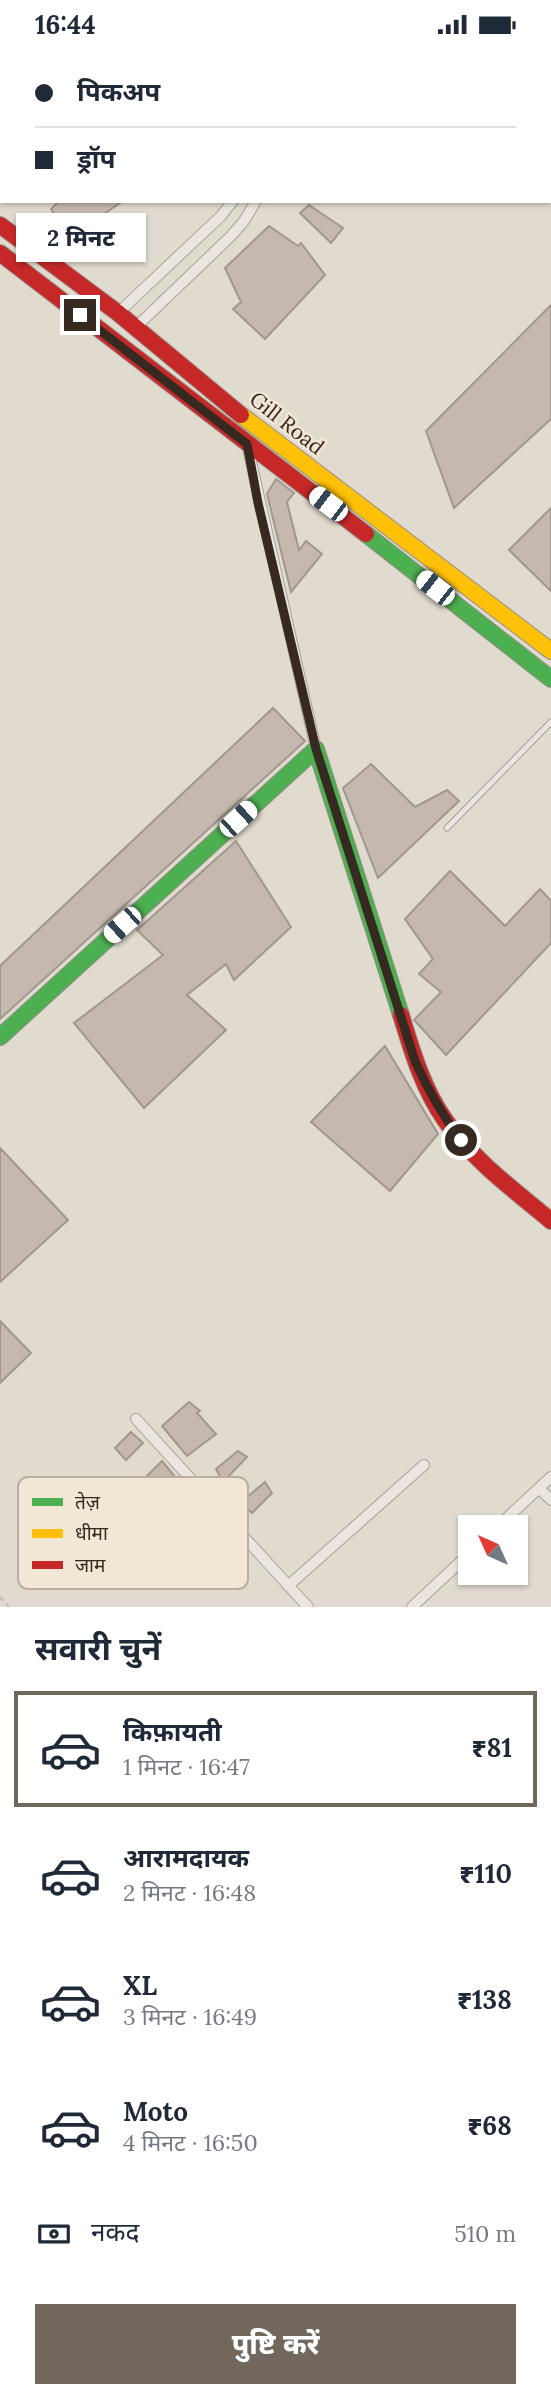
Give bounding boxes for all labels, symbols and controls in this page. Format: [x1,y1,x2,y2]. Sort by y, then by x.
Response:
text: 16:44 [35,8,96,41]
text: पिकअप [77,75,160,108]
text: ड्रॉप [77,142,115,175]
callout: 2 मिनट [15,213,145,263]
text: 2 मिनट [47,223,115,252]
route end [64,299,96,331]
street label: Gill Road [244,385,330,461]
car [305,483,352,525]
car [412,567,459,609]
car [216,797,261,841]
car [100,903,145,947]
route start [445,1124,477,1156]
legend [18,1477,248,1589]
text: तेज़ [75,1490,101,1514]
north arrow [458,1515,528,1585]
map controls [458,1515,528,1585]
text: धीमा [75,1521,109,1545]
text: जाम [75,1553,106,1577]
text: सवारी चुनें [35,1628,161,1669]
text: किफ़ायती [123,1715,222,1748]
icon: car [39,1718,102,1781]
text: ₹81 [472,1731,512,1764]
text: 1 मिनट · 16:47 [123,1752,250,1781]
text: आरामदायक [123,1841,249,1874]
icon: car [39,1844,102,1907]
text: ₹110 [459,1857,512,1890]
text: 2 मिनट · 16:48 [123,1878,256,1907]
text: XL [123,1969,157,2002]
icon: car [39,1970,102,2033]
text: ₹138 [457,1983,512,2016]
text: 3 मिनट · 16:49 [123,2002,257,2031]
text: Moto [123,2095,188,2128]
icon: car [39,2096,102,2159]
text: ₹68 [467,2109,512,2142]
text: 4 मिनट · 16:50 [123,2128,258,2157]
icon: cash [35,2215,73,2253]
text: नकद [91,2215,139,2248]
text: 510 m [454,2219,516,2248]
button: पुष्टि करें [35,2304,516,2384]

